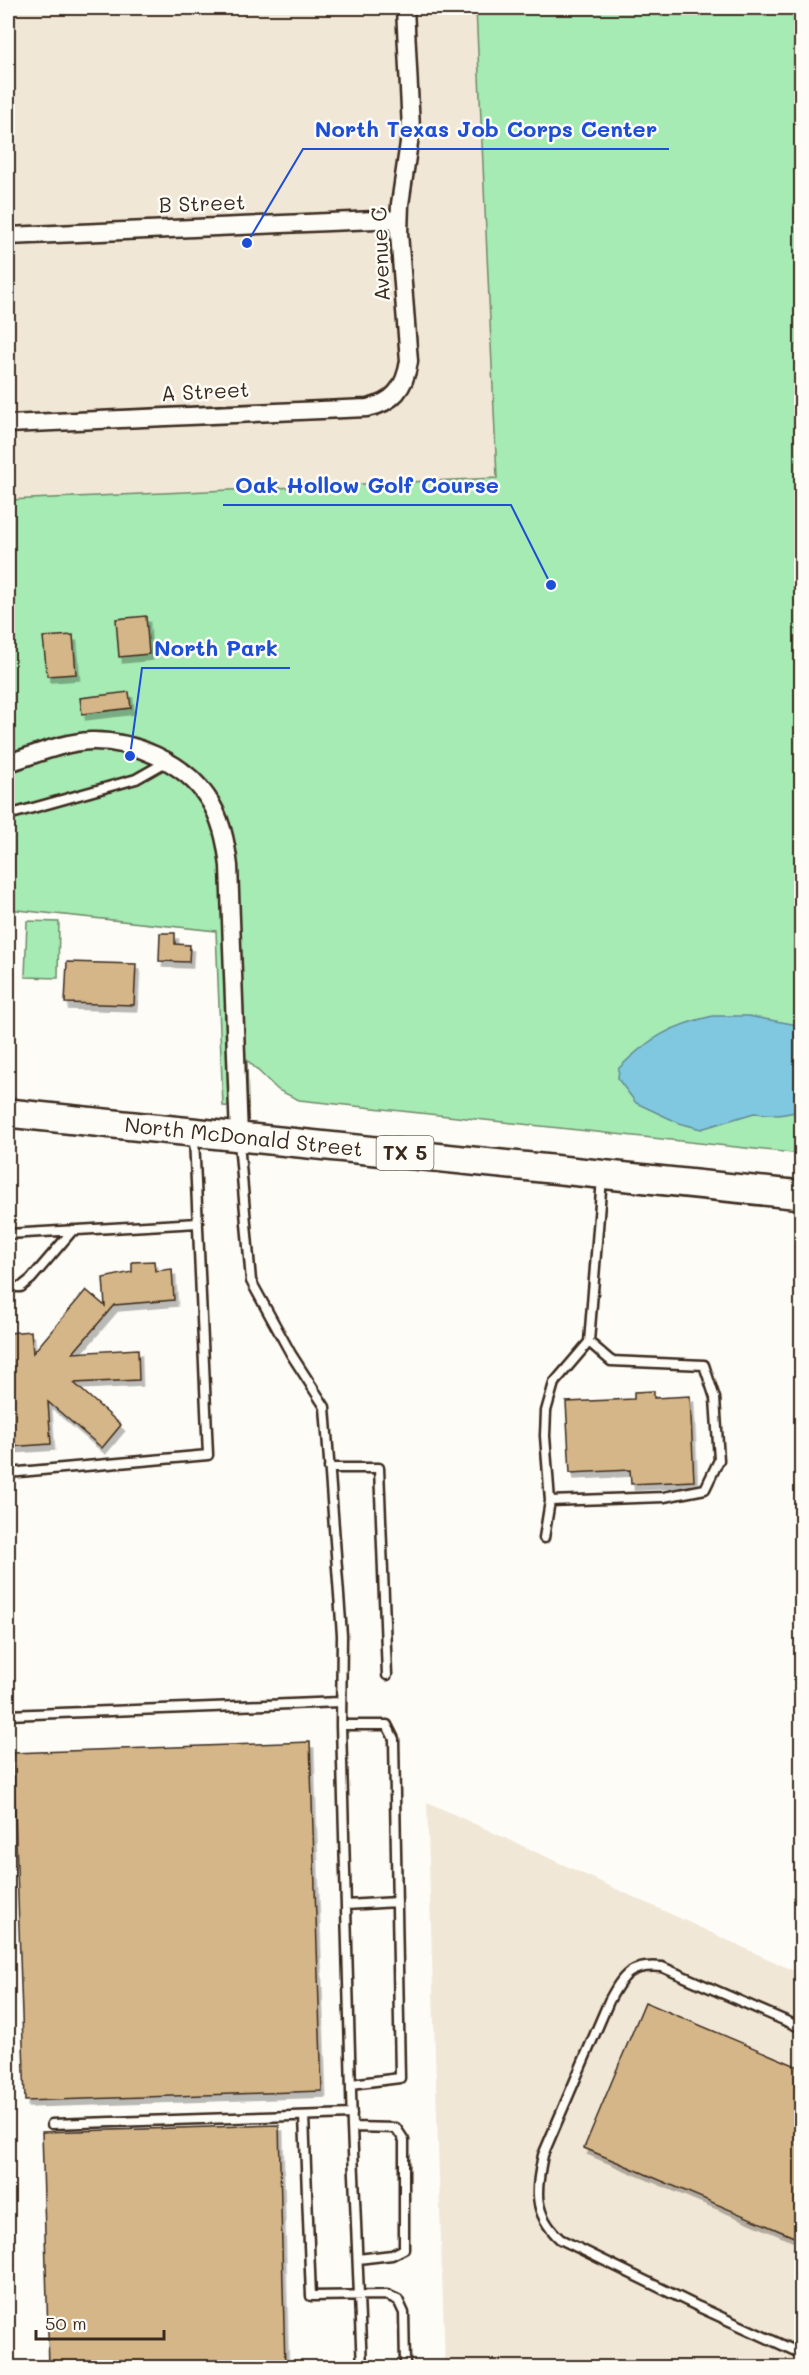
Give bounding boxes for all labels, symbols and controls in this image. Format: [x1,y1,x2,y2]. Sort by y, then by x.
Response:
callout: North Texas Job Corps Center [303,109,669,149]
text: North Texas Job Corps Center [315,114,657,143]
street label: B Street [158,187,246,218]
street label: Avenue C [364,206,395,302]
street label: A Street [160,375,250,406]
callout: Oak Hollow Golf Course [223,465,511,505]
text: Oak Hollow Golf Course [235,470,499,499]
callout: North Park [142,628,290,668]
text: North Park [154,633,278,662]
street label: North McDonald Street [123,1110,364,1162]
road number: TX 5 [376,1136,434,1170]
scale bar [36,2303,164,2341]
text: 50 m [45,2311,87,2335]

